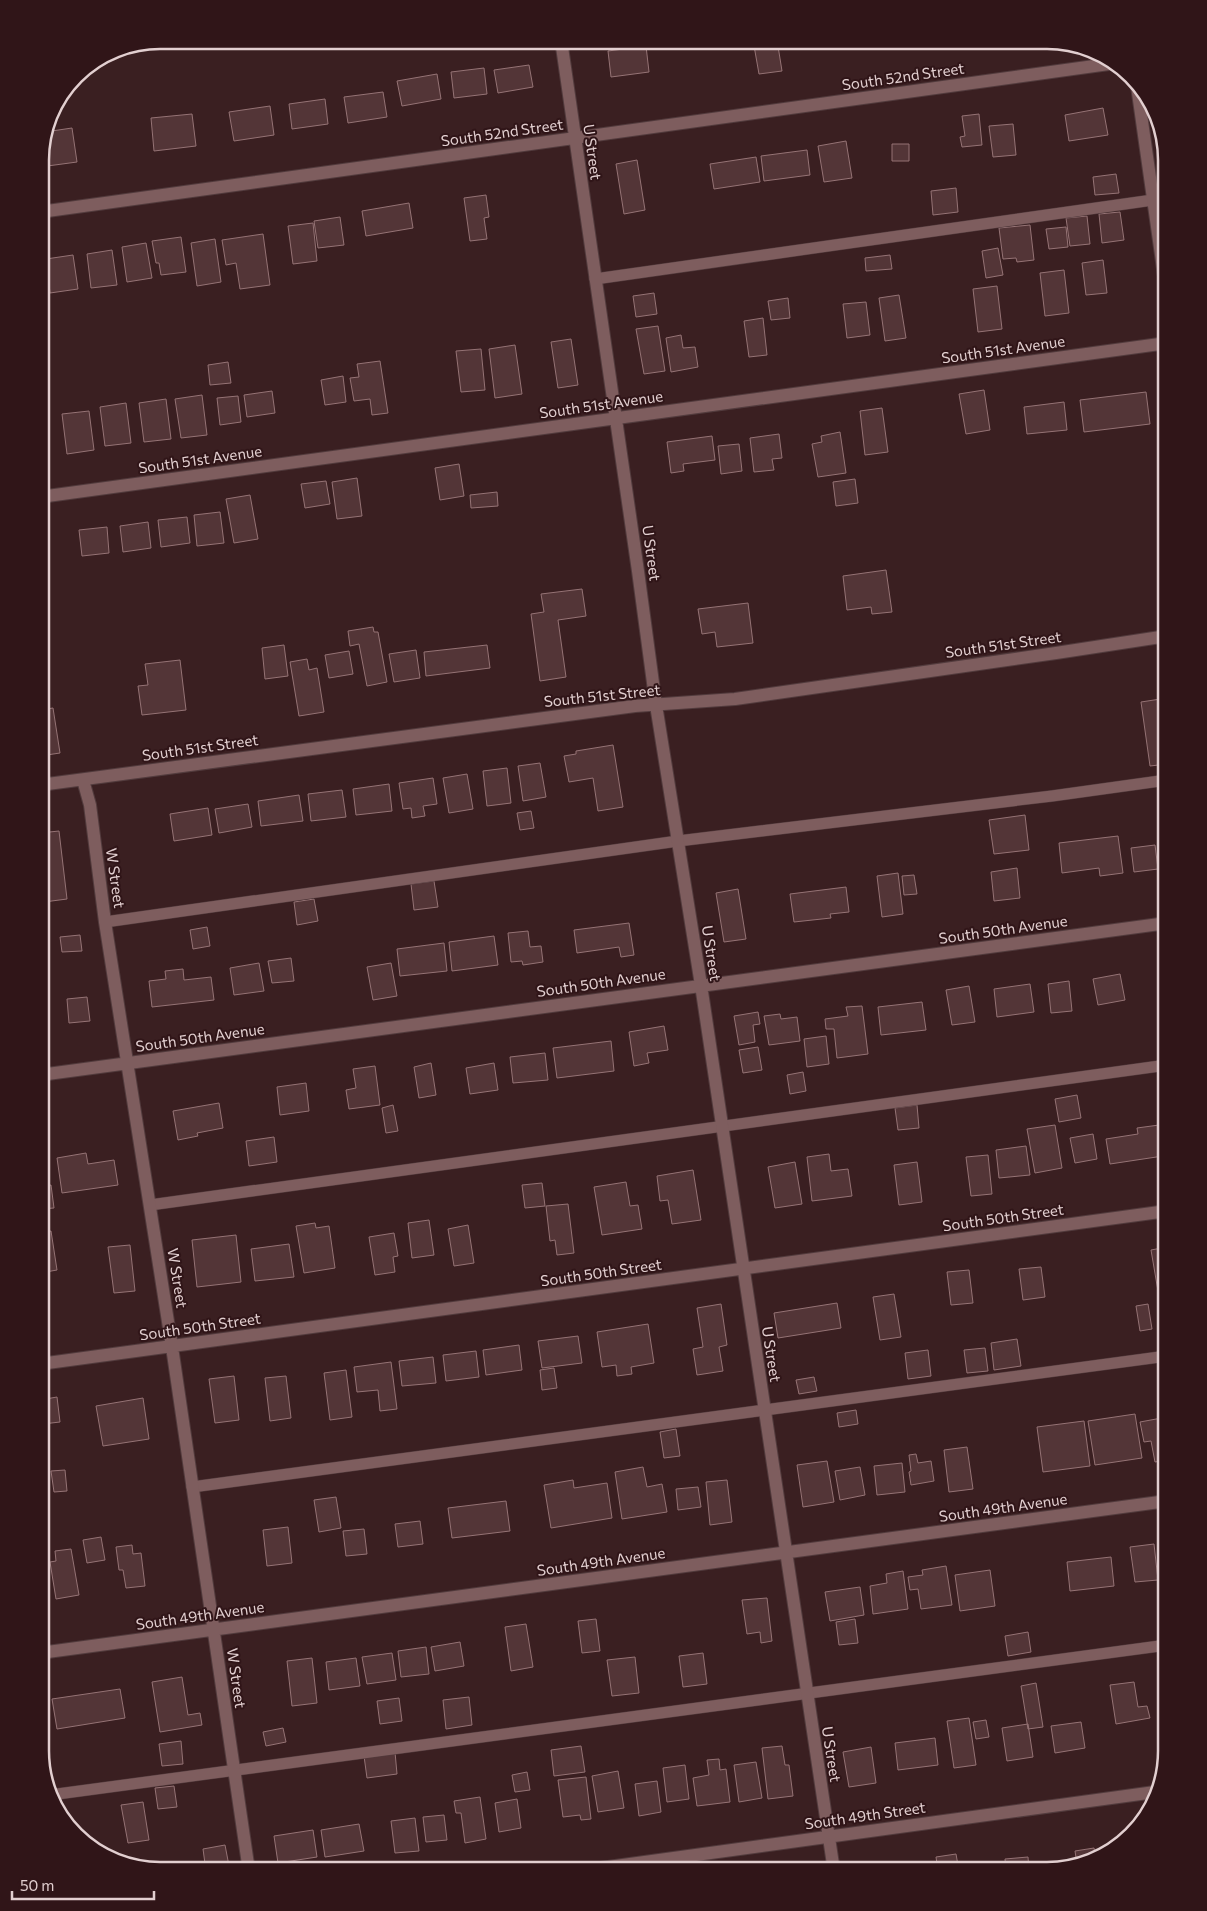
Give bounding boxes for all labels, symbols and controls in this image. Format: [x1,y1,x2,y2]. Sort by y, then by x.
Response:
street label: South 52nd Street [841,59,965,93]
street label: South 52nd Street [440,115,564,149]
street label: U Street [580,123,606,181]
street label: South 51st Avenue [940,331,1066,367]
street label: South 51st Avenue [538,386,664,422]
street label: South 51st Avenue [137,441,263,477]
street label: U Street [639,524,665,582]
street label: South 51st Street [944,627,1062,661]
street label: South 51st Street [543,680,661,710]
street label: South 51st Street [141,730,259,764]
street label: W Street [103,847,129,909]
street label: South 50th Avenue [937,911,1069,947]
street label: U Street [699,924,725,982]
street label: South 50th Avenue [535,964,667,1000]
street label: South 50th Avenue [134,1019,266,1055]
street label: South 50th Street [941,1200,1065,1234]
street label: W Street [164,1247,192,1309]
street label: South 50th Street [539,1255,663,1289]
street label: South 50th Street [138,1309,262,1343]
street label: U Street [759,1325,785,1383]
street label: South 49th Avenue [938,1489,1068,1525]
street label: South 49th Avenue [536,1543,666,1579]
street label: South 49th Avenue [135,1597,265,1633]
street label: W Street [224,1647,250,1709]
street label: U Street [819,1725,845,1783]
street label: South 49th Street [803,1798,927,1832]
scale bar [12,1868,155,1900]
text: 50 m [20,1876,54,1894]

